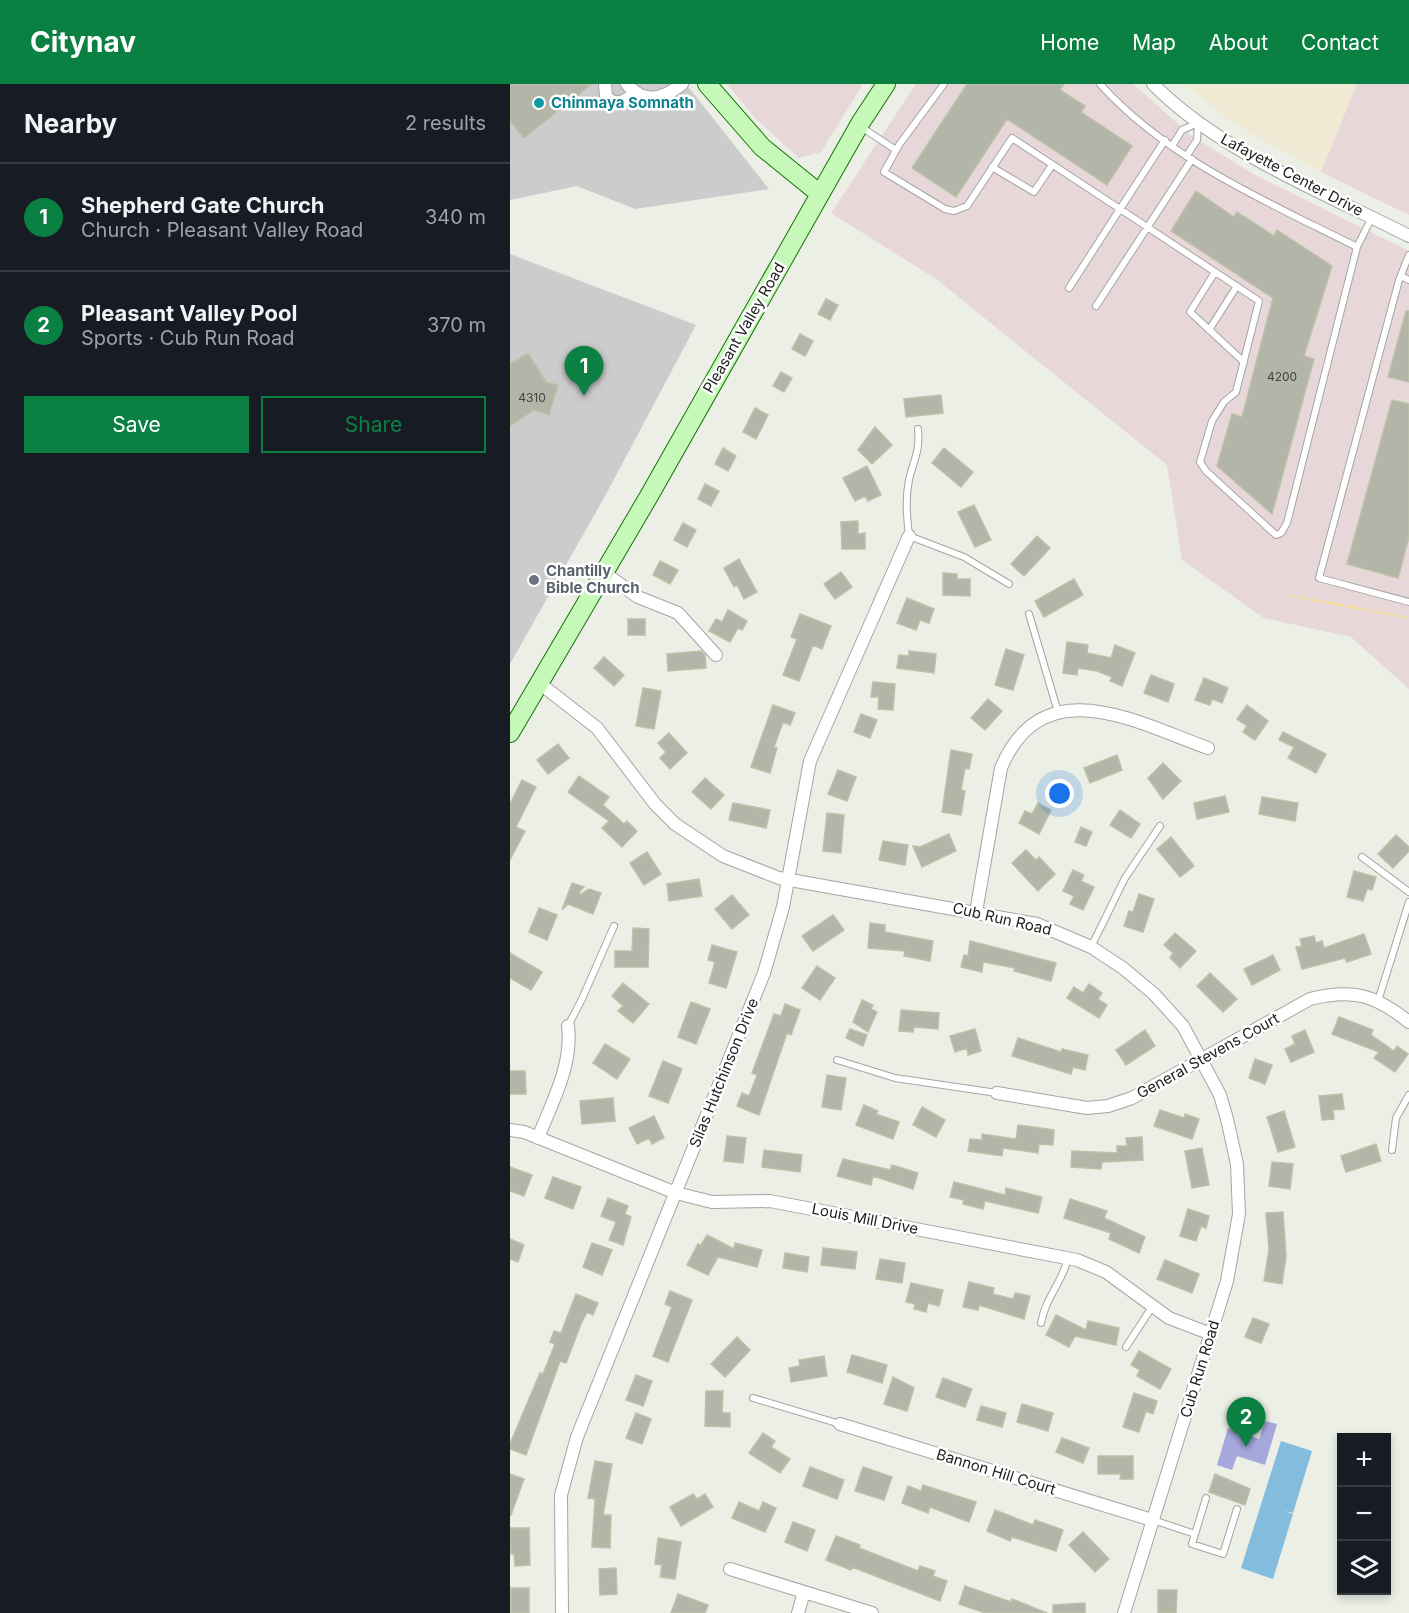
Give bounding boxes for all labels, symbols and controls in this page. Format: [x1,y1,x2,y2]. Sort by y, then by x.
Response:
text: Citynav [30,25,136,59]
text: Home [1040,30,1099,55]
text: Map [1132,30,1176,55]
text: About [1209,30,1268,55]
text: Contact [1301,30,1379,55]
place label: Chinmaya Somnath [551,93,694,112]
marker: Chinmaya Somnath [532,96,546,110]
text: Nearby [24,108,117,139]
text: 2 results [405,111,486,135]
street label: Lafayette Center Drive [1218,129,1367,220]
text: Shepherd Gate Church [81,192,325,218]
text: 1 [39,205,48,229]
text: 340 m [425,205,486,229]
text: Church · Pleasant Valley Road [81,218,363,242]
street label: Pleasant Valley Road [698,259,789,396]
text: Pleasant Valley Pool [81,300,297,326]
text: 2 [37,313,50,337]
text: 370 m [427,313,486,337]
text: Sports · Cub Run Road [81,326,295,350]
pin: 1 [564,346,604,396]
house number: 4200 [1267,369,1297,384]
house number: 4310 [518,390,546,405]
button: Save [24,396,249,453]
button: Share [261,396,486,453]
place label: Chantilly Bible Church [546,561,640,597]
marker: Chantilly Bible Church [527,573,541,587]
your location [1045,779,1074,808]
street label: Cub Run Road [951,898,1053,939]
street label: Silas Hutchinson Drive [685,995,762,1150]
street label: General Stevens Court [1133,1008,1282,1103]
street label: Louis Mill Drive [810,1199,920,1238]
street label: Cub Run Road [1176,1318,1223,1420]
pin: 2 [1226,1398,1266,1447]
map controls [1337,1433,1391,1595]
button: + [1337,1433,1391,1487]
street label: Bannon Hill Court [934,1444,1058,1499]
button: − [1337,1487,1391,1541]
button: layers [1337,1541,1391,1595]

